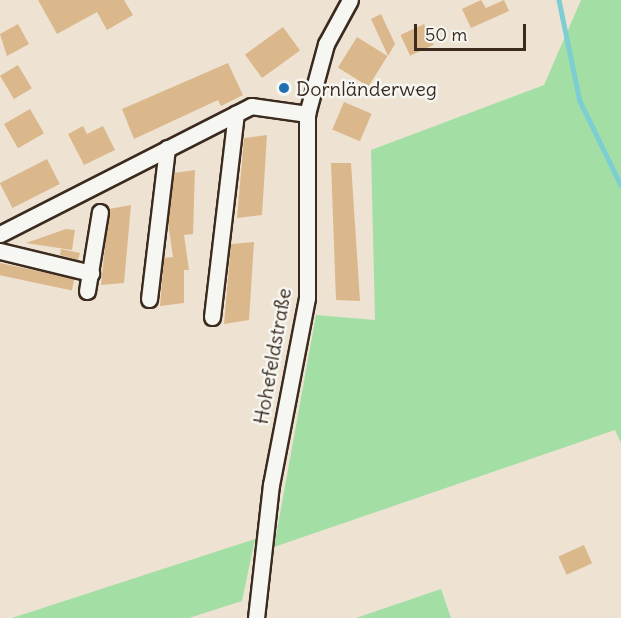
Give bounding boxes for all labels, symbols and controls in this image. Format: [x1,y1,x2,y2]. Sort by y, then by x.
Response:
scale bar [417,12,530,50]
text: 50 m [425,23,467,46]
place label: Dornländerweg [296,76,437,100]
marker: Dornländerweg [277,81,291,95]
street label: Hohefeldstraße [248,286,296,426]

